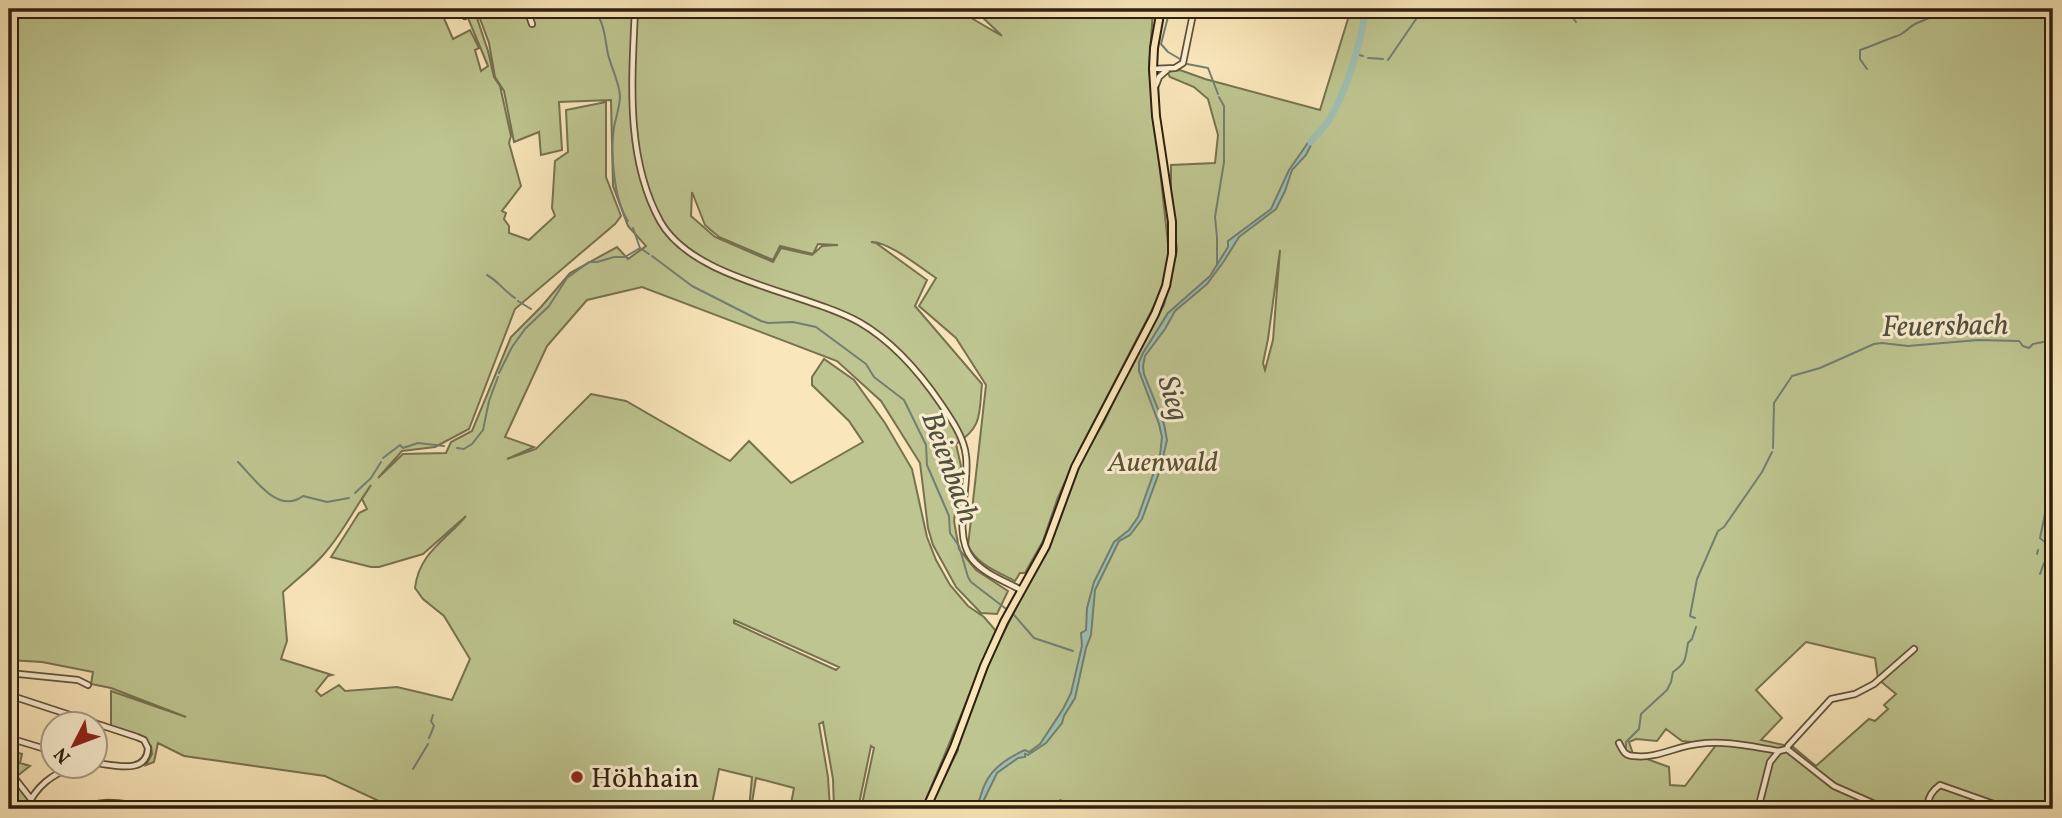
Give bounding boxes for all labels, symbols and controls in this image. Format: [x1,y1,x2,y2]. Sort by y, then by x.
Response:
water label: Feuersbach [1881,305,2009,349]
water label: Sieg [1146,371,1199,426]
water label: Beienbach [910,406,989,529]
park label: Auenwald [1107,444,1218,483]
north arrow [38,710,108,780]
text: N [48,741,77,769]
place label: Höhhain [591,760,699,799]
marker: Höhhain [569,769,585,785]

